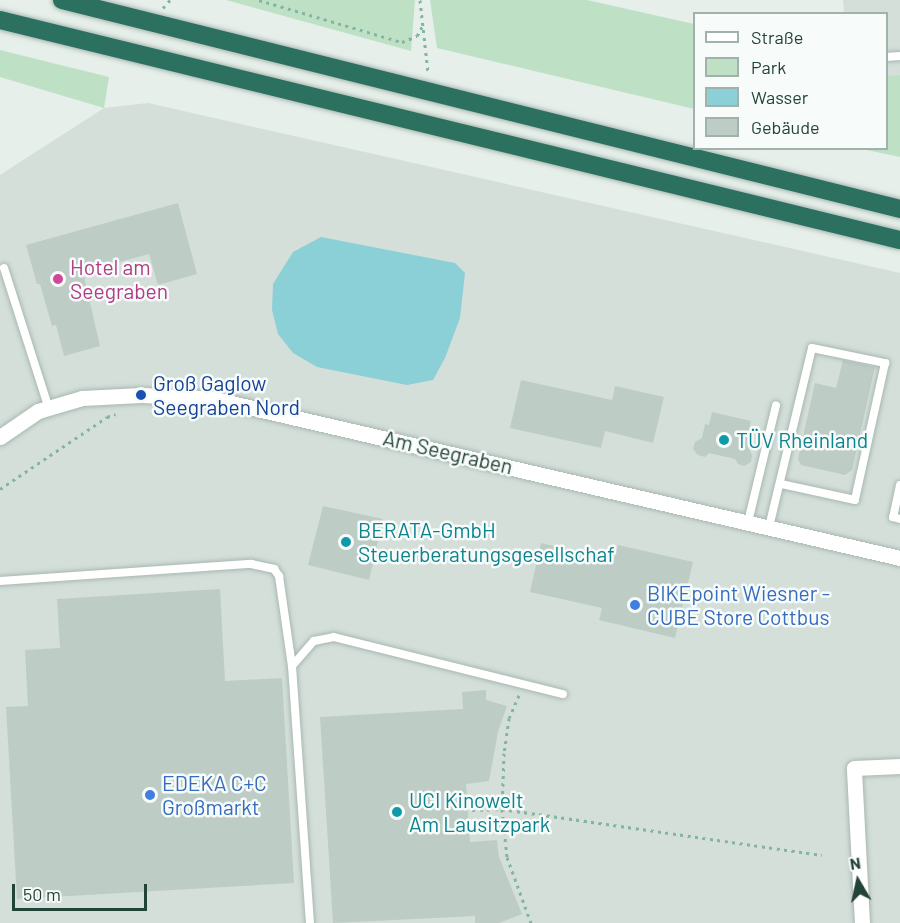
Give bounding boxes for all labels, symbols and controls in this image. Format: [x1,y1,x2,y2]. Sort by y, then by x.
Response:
legend [693,12,888,150]
text: Straße [751,26,803,48]
text: Park [751,56,786,78]
text: Wasser [751,86,808,108]
text: Gebäude [751,116,820,138]
place label: Hotel am Seegraben [70,254,168,304]
marker: Hotel am Seegraben [51,272,65,286]
place label: Groß Gaglow Seegraben Nord [153,370,300,420]
marker: Groß Gaglow Seegraben Nord [134,388,148,402]
street label: Am Seegraben [381,425,515,479]
place label: TÜV Rheinland [736,427,868,453]
marker: TÜV Rheinland [717,433,731,447]
place label: BERATA-GmbH Steuerberatungsgesellschaf [358,517,615,567]
marker: BERATA-GmbH Steuerberatungsgesellschaf [339,535,353,549]
place label: BIKEpoint Wiesner - CUBE Store Cottbus [647,580,830,630]
marker: BIKEpoint Wiesner - CUBE Store Cottbus [628,598,642,612]
place label: EDEKA C+C Großmarkt [162,770,267,820]
place label: UCI Kinowelt Am Lausitzpark [409,787,550,837]
marker: EDEKA C+C Großmarkt [143,788,157,802]
marker: UCI Kinowelt Am Lausitzpark [390,805,404,819]
north arrow [828,851,888,911]
text: N [848,853,862,873]
scale bar [15,872,150,910]
text: 50 m [23,883,61,905]

